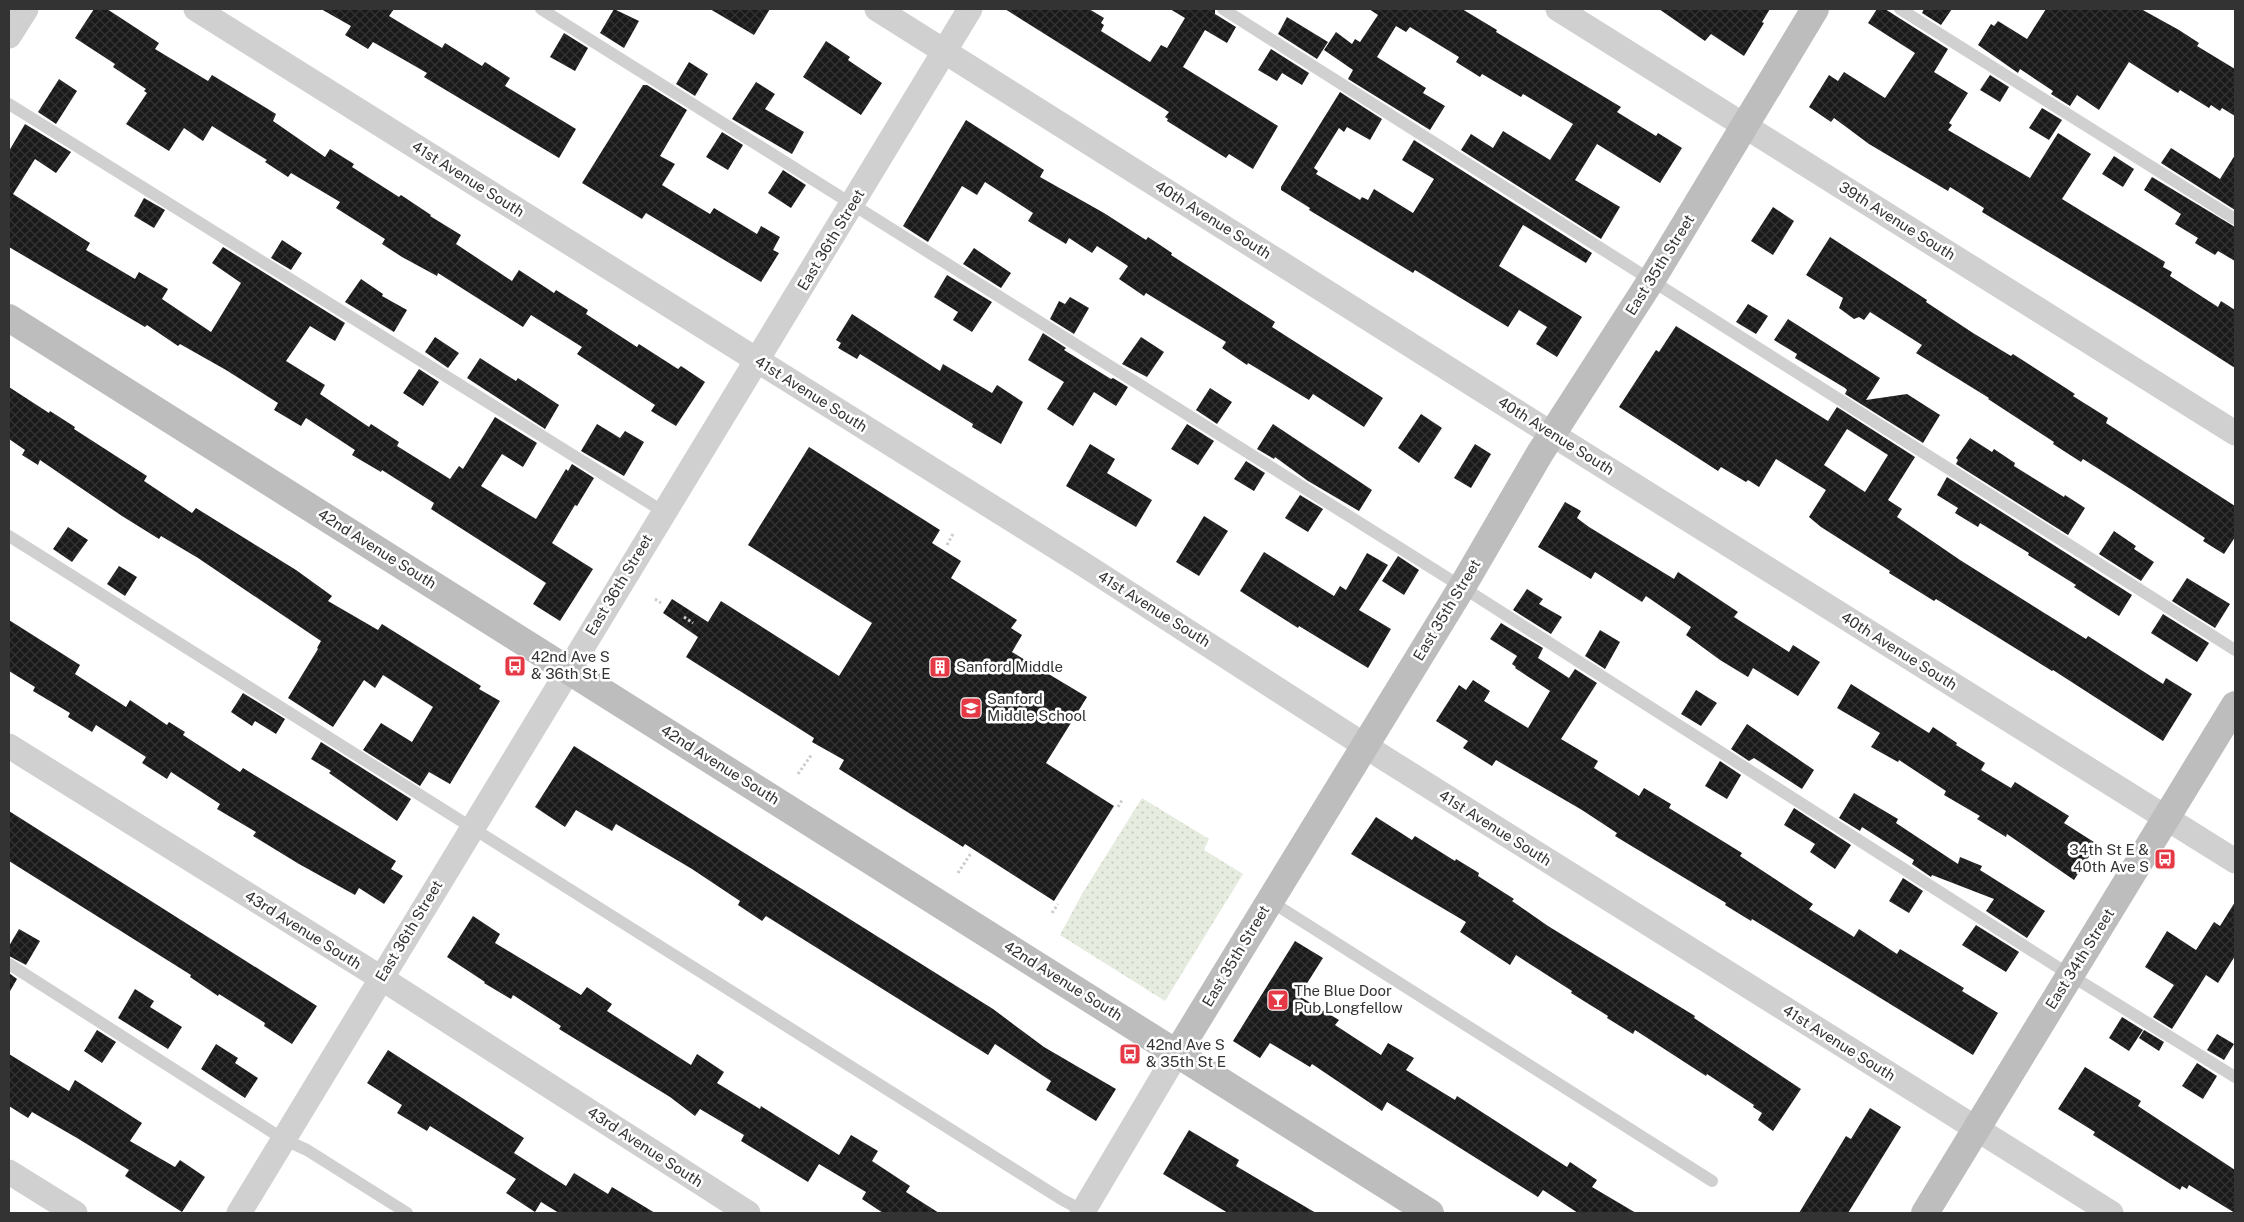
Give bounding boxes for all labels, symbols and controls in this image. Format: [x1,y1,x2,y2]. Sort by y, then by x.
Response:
street label: 41st Avenue South [409,137,528,220]
street label: 40th Avenue South [1152,177,1274,262]
street label: 39th Avenue South [1836,178,1958,263]
street label: East 36th Street [794,186,868,293]
street label: East 35th Street [1622,211,1697,318]
street label: 41st Avenue South [752,352,871,435]
street label: 40th Avenue South [1495,393,1617,478]
street label: 42nd Avenue South [315,505,440,592]
street label: East 36th Street [582,531,656,638]
street label: East 35th Street [1410,556,1484,664]
street label: 41st Avenue South [1095,567,1214,650]
street label: 40th Avenue South [1838,608,1960,693]
place label: 42nd Ave S & 36th St E [531,648,611,682]
bus stop icon: 42nd Ave S & 36th St E [503,654,527,678]
building icon: Sanford Middle [928,655,952,679]
place label: Sanford Middle [956,658,1063,675]
place label: Sanford Middle School [987,690,1086,724]
school or university icon: Sanford Middle School [959,696,983,720]
street label: 42nd Avenue South [658,721,783,808]
street label: 41st Avenue South [1436,786,1555,869]
place label: 34th St E & 40th Ave S [2069,841,2149,875]
bus stop icon: 34th St E & 40th Ave S [2153,847,2177,871]
street label: East 36th Street [372,877,446,984]
street label: 43rd Avenue South [242,887,365,972]
street label: East 35th Street [1199,902,1273,1010]
street label: East 34th Street [2042,905,2117,1012]
street label: 42nd Avenue South [1001,937,1126,1024]
place label: The Blue Door Pub Longfellow [1294,982,1403,1016]
bar icon: The Blue Door Pub Longfellow [1266,988,1290,1012]
street label: 41st Avenue South [1780,1001,1899,1084]
place label: 42nd Ave S & 35th St E [1146,1036,1226,1070]
bus stop icon: 42nd Ave S & 35th St E [1118,1042,1142,1066]
street label: 43rd Avenue South [584,1103,706,1190]

